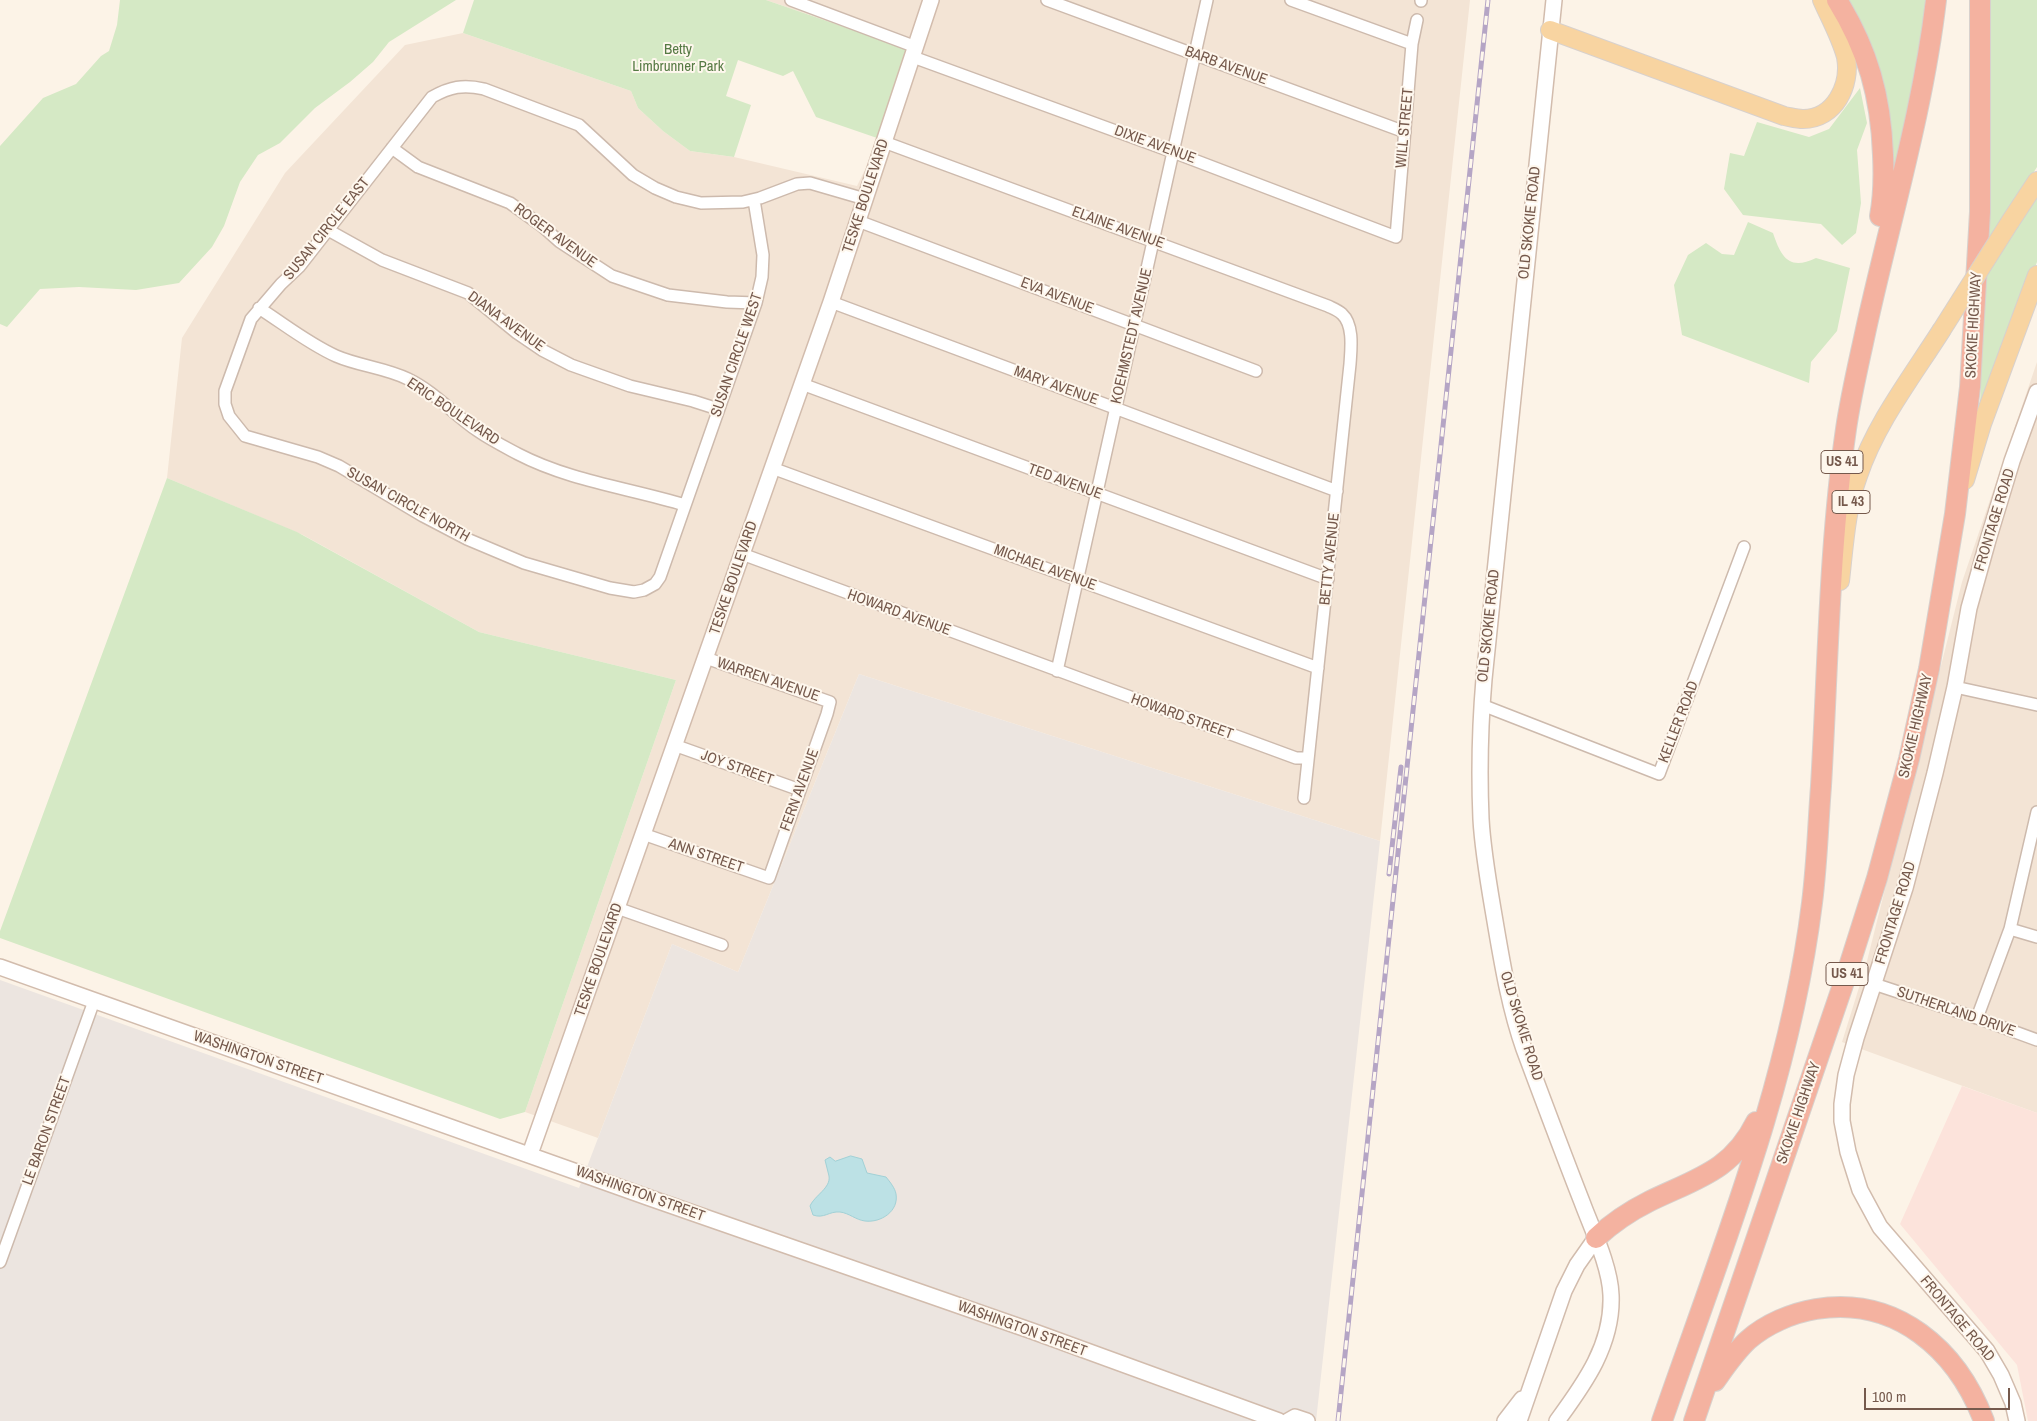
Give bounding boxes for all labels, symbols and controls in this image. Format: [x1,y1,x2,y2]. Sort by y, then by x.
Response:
park label: Betty Limbrunner Park [632,41,724,76]
street label: BARB AVENUE [1182,43,1270,89]
street label: WILL STREET [1393,87,1417,169]
street label: DIXIE AVENUE [1112,122,1198,168]
street label: TESKE BOULEVARD [839,137,893,255]
street label: OLD SKOKIE ROAD [1515,166,1545,280]
street label: SUSAN CIRCLE EAST [280,174,374,284]
street label: ROGER AVENUE [510,200,600,272]
street label: ELAINE AVENUE [1069,203,1167,253]
street label: KOEHMSTEDT AVENUE [1108,266,1156,406]
street label: SKOKIE HIGHWAY [1962,271,1986,379]
street label: EVA AVENUE [1018,274,1096,318]
street label: DIANA AVENUE [464,288,548,356]
street label: SUSAN CIRCLE WEST [707,291,767,419]
street label: MARY AVENUE [1011,362,1101,410]
street label: ERIC BOULEVARD [403,374,503,450]
road number: US 41 [1821,451,1863,474]
street label: TED AVENUE [1025,460,1105,504]
street label: SUSAN CIRCLE NORTH [343,464,473,546]
street label: FRONTAGE ROAD [1971,466,2019,574]
road number: IL 43 [1832,491,1870,514]
street label: BETTY AVENUE [1316,512,1344,606]
street label: TESKE BOULEVARD [706,519,762,637]
street label: MICHAEL AVENUE [991,541,1099,595]
street label: OLD SKOKIE ROAD [1474,569,1504,683]
street label: HOWARD AVENUE [845,586,953,640]
street label: WARREN AVENUE [714,654,822,706]
street label: SKOKIE HIGHWAY [1895,672,1937,780]
street label: KELLER ROAD [1655,679,1703,765]
street label: HOWARD STREET [1128,690,1236,744]
street label: FERN AVENUE [777,746,823,834]
street label: JOY STREET [698,747,776,789]
street label: ANN STREET [666,835,746,877]
street label: FRONTAGE ROAD [1872,859,1920,967]
street label: TESKE BOULEVARD [571,901,627,1019]
road number: US 41 [1826,962,1868,986]
street label: OLD SKOKIE ROAD [1496,969,1546,1083]
street label: SUTHERLAND DRIVE [1894,983,2018,1041]
street label: WASHINGTON STREET [191,1027,325,1089]
street label: SKOKIE HIGHWAY [1773,1060,1825,1166]
street label: LE BARON STREET [19,1074,75,1188]
street label: WASHINGTON STREET [573,1162,707,1226]
street label: FRONTAGE ROAD [1916,1272,1998,1366]
street label: WASHINGTON STREET [955,1297,1089,1361]
scale bar [1867,1378,2013,1410]
text: 100 m [1872,1386,1906,1407]

